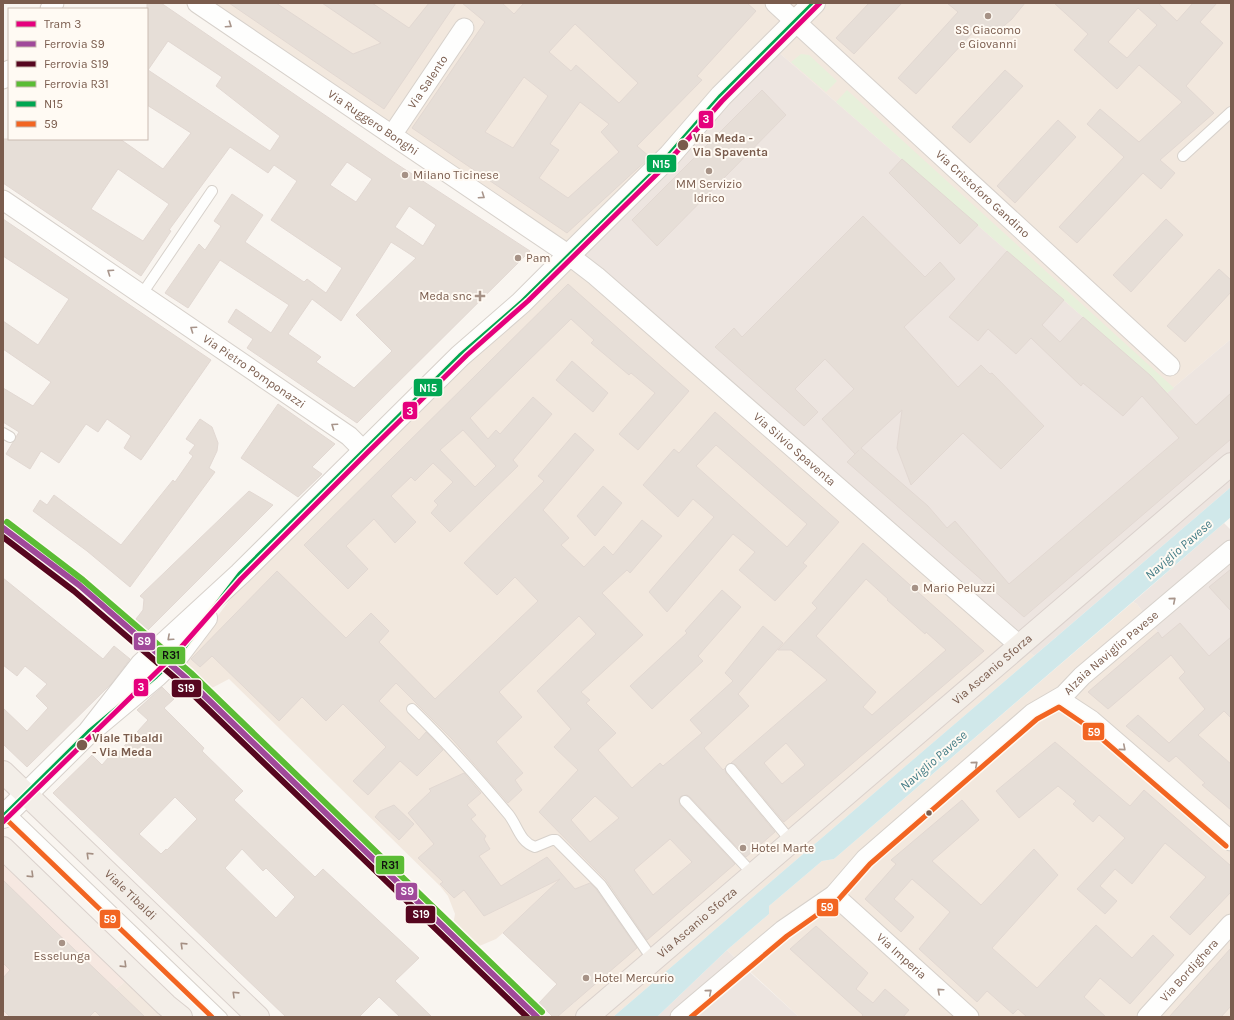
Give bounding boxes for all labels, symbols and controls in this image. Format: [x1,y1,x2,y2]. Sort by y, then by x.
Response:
legend [8,8,148,140]
marker: SS Giacomo e Giovanni [983,11,993,21]
text: Tram 3 [44,17,81,31]
one-way arrow [225,20,232,27]
place label: SS Giacomo e Giovanni [955,23,1021,51]
text: Ferrovia S9 [44,37,105,51]
street label: Via Salento [405,52,451,111]
text: Ferrovia S19 [44,57,109,71]
text: Ferrovia R31 [44,77,109,91]
street label: Via Ruggero Bonghi [325,87,421,158]
text: N15 [44,97,63,111]
line badge: 3 [698,110,714,129]
text: 3 [703,113,710,126]
text: 59 [44,117,58,131]
place label: Via Meda - Via Spaventa [693,131,768,159]
marker: Via Meda - Via Spaventa [676,138,690,152]
street label: Via Cristoforo Gandino [933,147,1033,241]
line badge: N15 [646,154,677,173]
text: N15 [652,158,670,171]
marker: MM Servizio Idrico [704,166,714,176]
place label: Milano Ticinese [413,168,499,182]
marker: Milano Ticinese [400,170,410,180]
place label: MM Servizio Idrico [676,177,742,205]
one-way arrow [478,191,485,199]
place label: Pam [526,251,550,265]
marker: Pam [513,253,523,263]
one-way arrow [107,269,114,277]
place label: Meda snc [419,289,472,303]
marker: Meda snc [475,291,485,301]
one-way arrow [190,327,197,334]
street label: Via Pietro Pomponazzi [200,331,308,411]
line badge: N15 [413,378,443,397]
text: N15 [419,382,437,395]
line badge: 3 [402,401,418,420]
text: 3 [407,405,414,418]
street label: Via Silvio Spaventa [751,410,839,489]
one-way arrow [331,423,338,431]
water label: Naviglio Pavese [1142,516,1215,582]
place label: Mario Peluzzi [923,581,996,595]
marker: Mario Peluzzi [910,583,920,593]
one-way arrow [1168,597,1175,604]
street label: Alzaia Naviglio Pavese [1061,607,1161,698]
street label: Via Ascanio Sforza [949,631,1035,707]
line badge: S9 [133,632,156,651]
one-way arrow [167,633,174,640]
text: S9 [137,635,151,648]
line badge: R31 [156,646,186,665]
text: R31 [162,649,180,662]
line badge: 3 [133,678,149,697]
line badge: S19 [171,679,202,698]
text: 3 [138,681,145,694]
text: S19 [177,682,195,695]
line badge: 59 [1082,722,1105,741]
text: 59 [1087,726,1101,739]
water label: Naviglio Pavese [897,727,970,793]
place label: Viale Tibaldi - Via Meda [92,731,163,759]
marker: Viale Tibaldi - Via Meda [75,738,89,752]
one-way arrow [1119,743,1126,750]
one-way arrow [970,761,978,768]
unlabelled marker [924,808,934,818]
place label: Hotel Marte [751,841,814,855]
marker: Hotel Marte [738,843,748,853]
one-way arrow [86,852,94,860]
line badge: R31 [375,855,405,875]
text: R31 [381,859,399,872]
street label: Viale Tibaldi [102,866,160,923]
one-way arrow [26,870,34,878]
line badge: S9 [395,882,418,901]
street label: Via Ascanio Sforza [654,884,740,961]
text: S9 [400,885,414,898]
line badge: 59 [816,898,839,917]
text: 59 [820,901,834,914]
line badge: S19 [405,905,436,924]
text: S19 [412,908,430,921]
line badge: 59 [99,909,121,929]
text: 59 [103,913,117,926]
street label: Via Imperia [874,930,929,982]
street label: Via Bordighera [1157,936,1221,1005]
marker: Esselunga [57,938,67,948]
one-way arrow [180,942,188,950]
place label: Esselunga [34,949,90,963]
one-way arrow [120,961,127,968]
place label: Hotel Mercurio [594,971,674,985]
marker: Hotel Mercurio [581,973,591,983]
one-way arrow [937,988,945,996]
one-way arrow [705,989,712,996]
one-way arrow [232,992,240,999]

